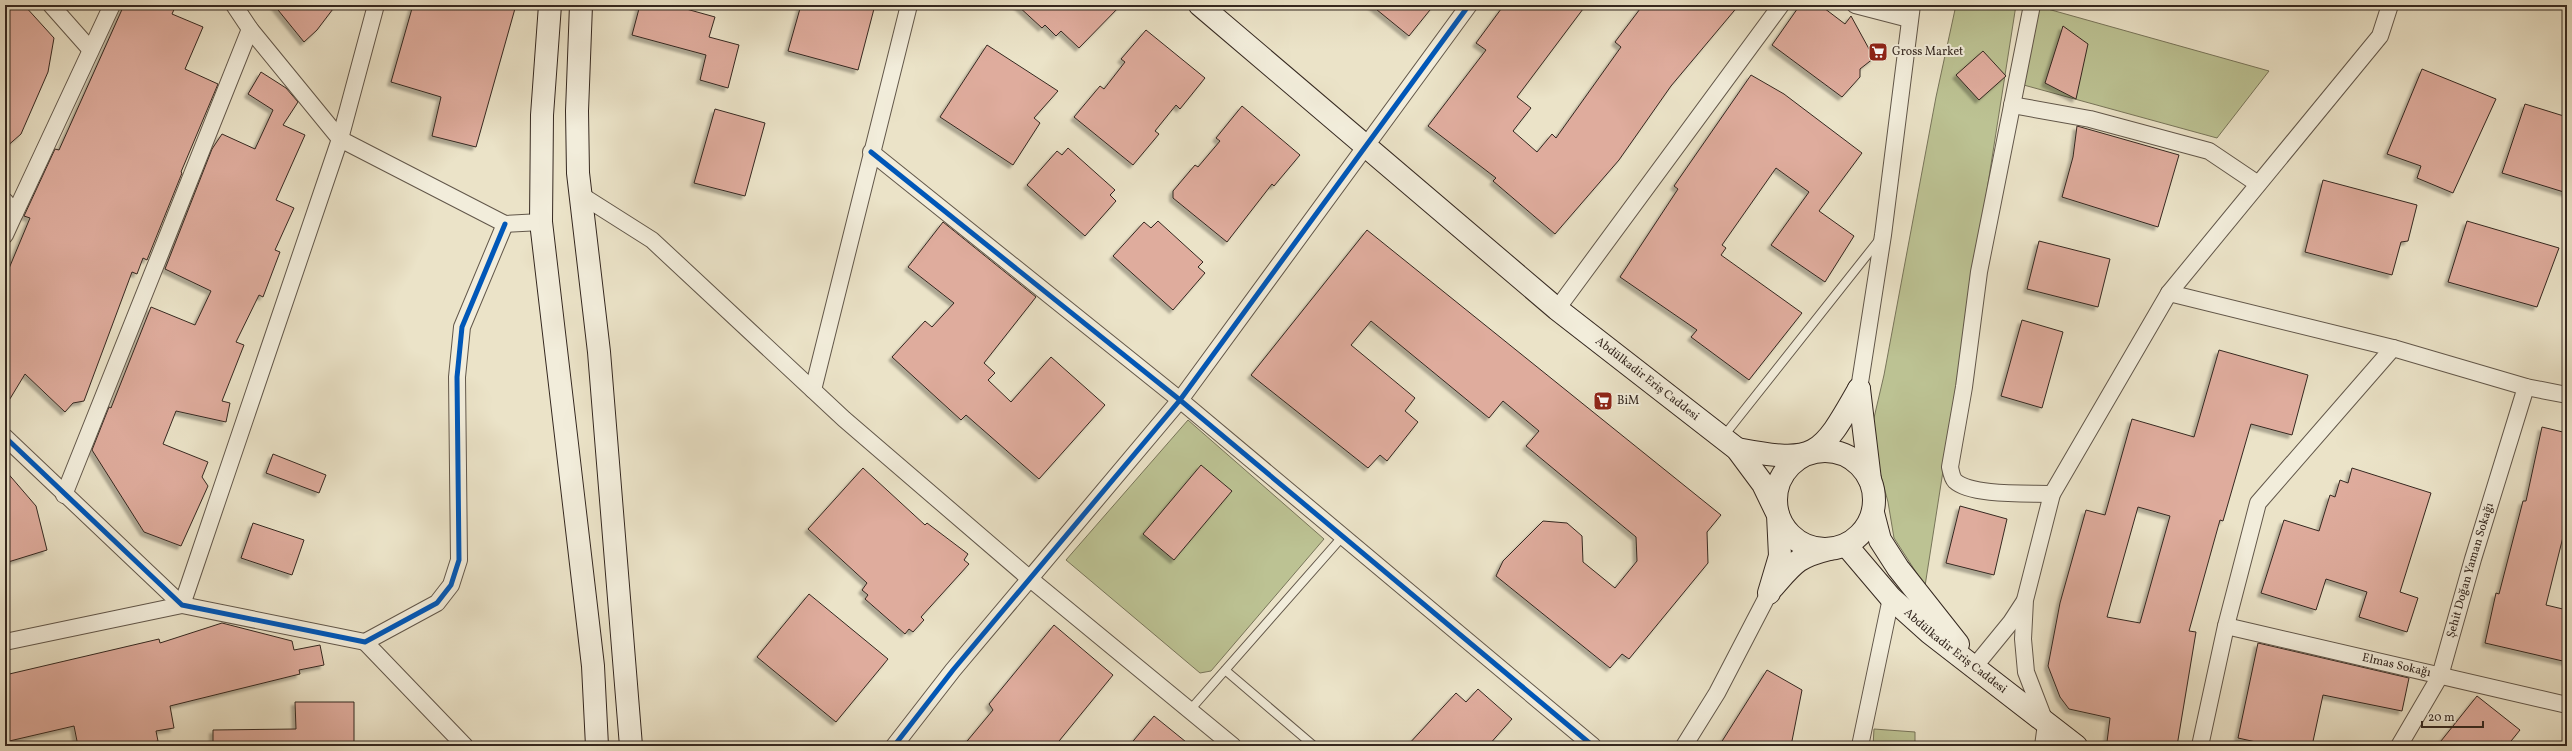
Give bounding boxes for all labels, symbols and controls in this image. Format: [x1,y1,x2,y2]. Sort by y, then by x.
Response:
supermarket icon: Gross Market [1867,41,1889,63]
place label: Gross Market [1892,44,1963,60]
street label: Abdülkadir Eriş Caddesi [1592,333,1703,425]
supermarket icon: BiM [1592,390,1614,412]
place label: BiM [1617,393,1639,409]
street label: Şehit Doğan Yaman Sokağı [2443,500,2498,640]
street label: Abdülkadir Eriş Caddesi [1900,605,2010,698]
street label: Elmas Sokağı [2361,650,2433,681]
scale bar [2422,703,2483,729]
text: 20 m [2428,710,2455,726]

